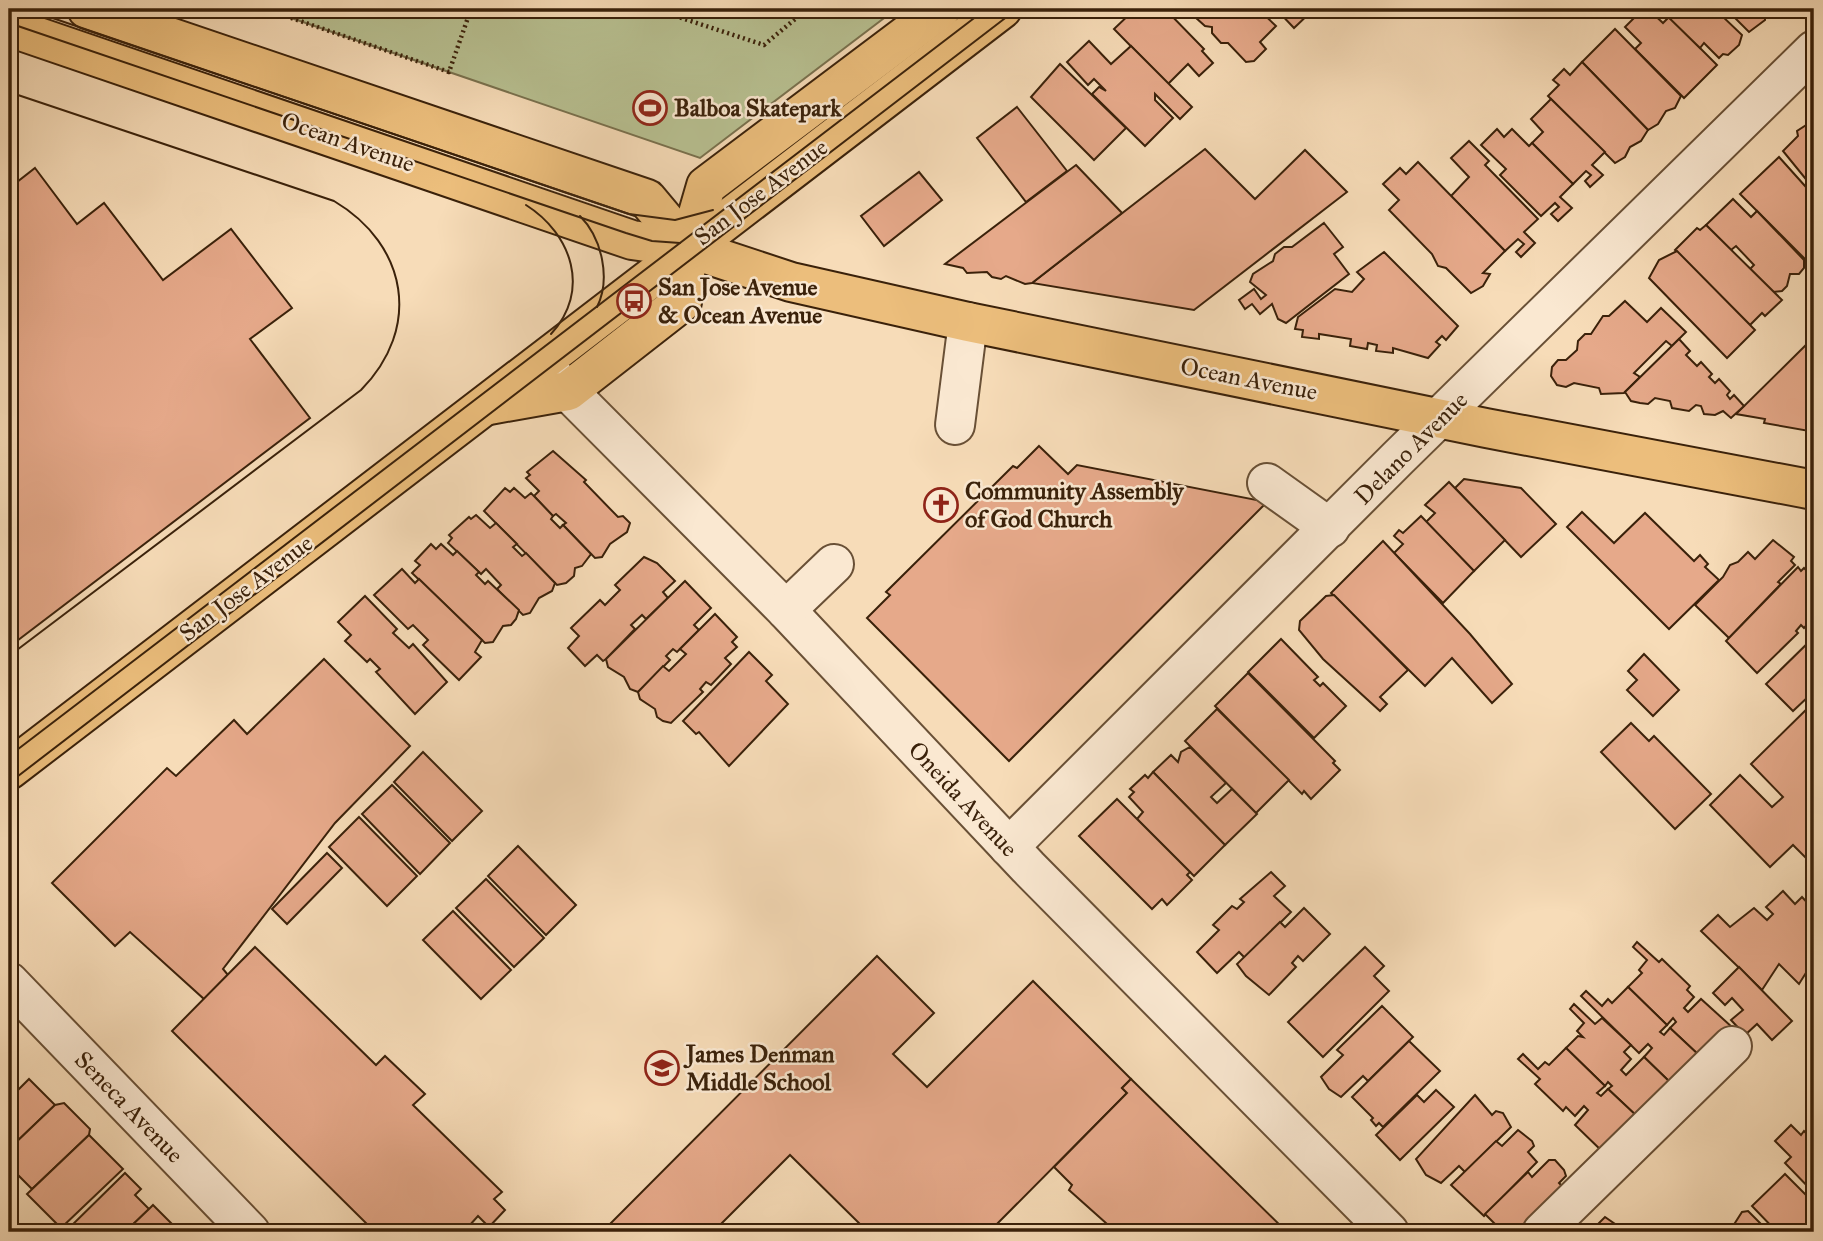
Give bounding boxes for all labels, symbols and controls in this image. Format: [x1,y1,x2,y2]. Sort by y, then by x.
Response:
sports icon: Balboa Skatepark [631,89,669,127]
place label: Balboa Skatepark [674,93,842,123]
street label: Ocean Avenue [278,105,418,179]
street label: San Jose Avenue [688,132,834,252]
place label: San Jose Avenue & Ocean Avenue [658,272,822,330]
bus stop icon: San Jose Avenue & Ocean Avenue [615,282,653,320]
street label: Ocean Avenue [1178,351,1320,407]
street label: Delano Avenue [1348,385,1474,511]
place label: Community Assembly of God Church [965,476,1185,534]
church icon: Community Assembly of God Church [922,486,960,524]
street label: San Jose Avenue [173,528,319,648]
street label: Oneida Avenue [902,735,1024,863]
place label: James Denman Middle School [683,1039,834,1097]
street label: Seneca Avenue [68,1045,190,1169]
school or university icon: James Denman Middle School [643,1049,681,1087]

